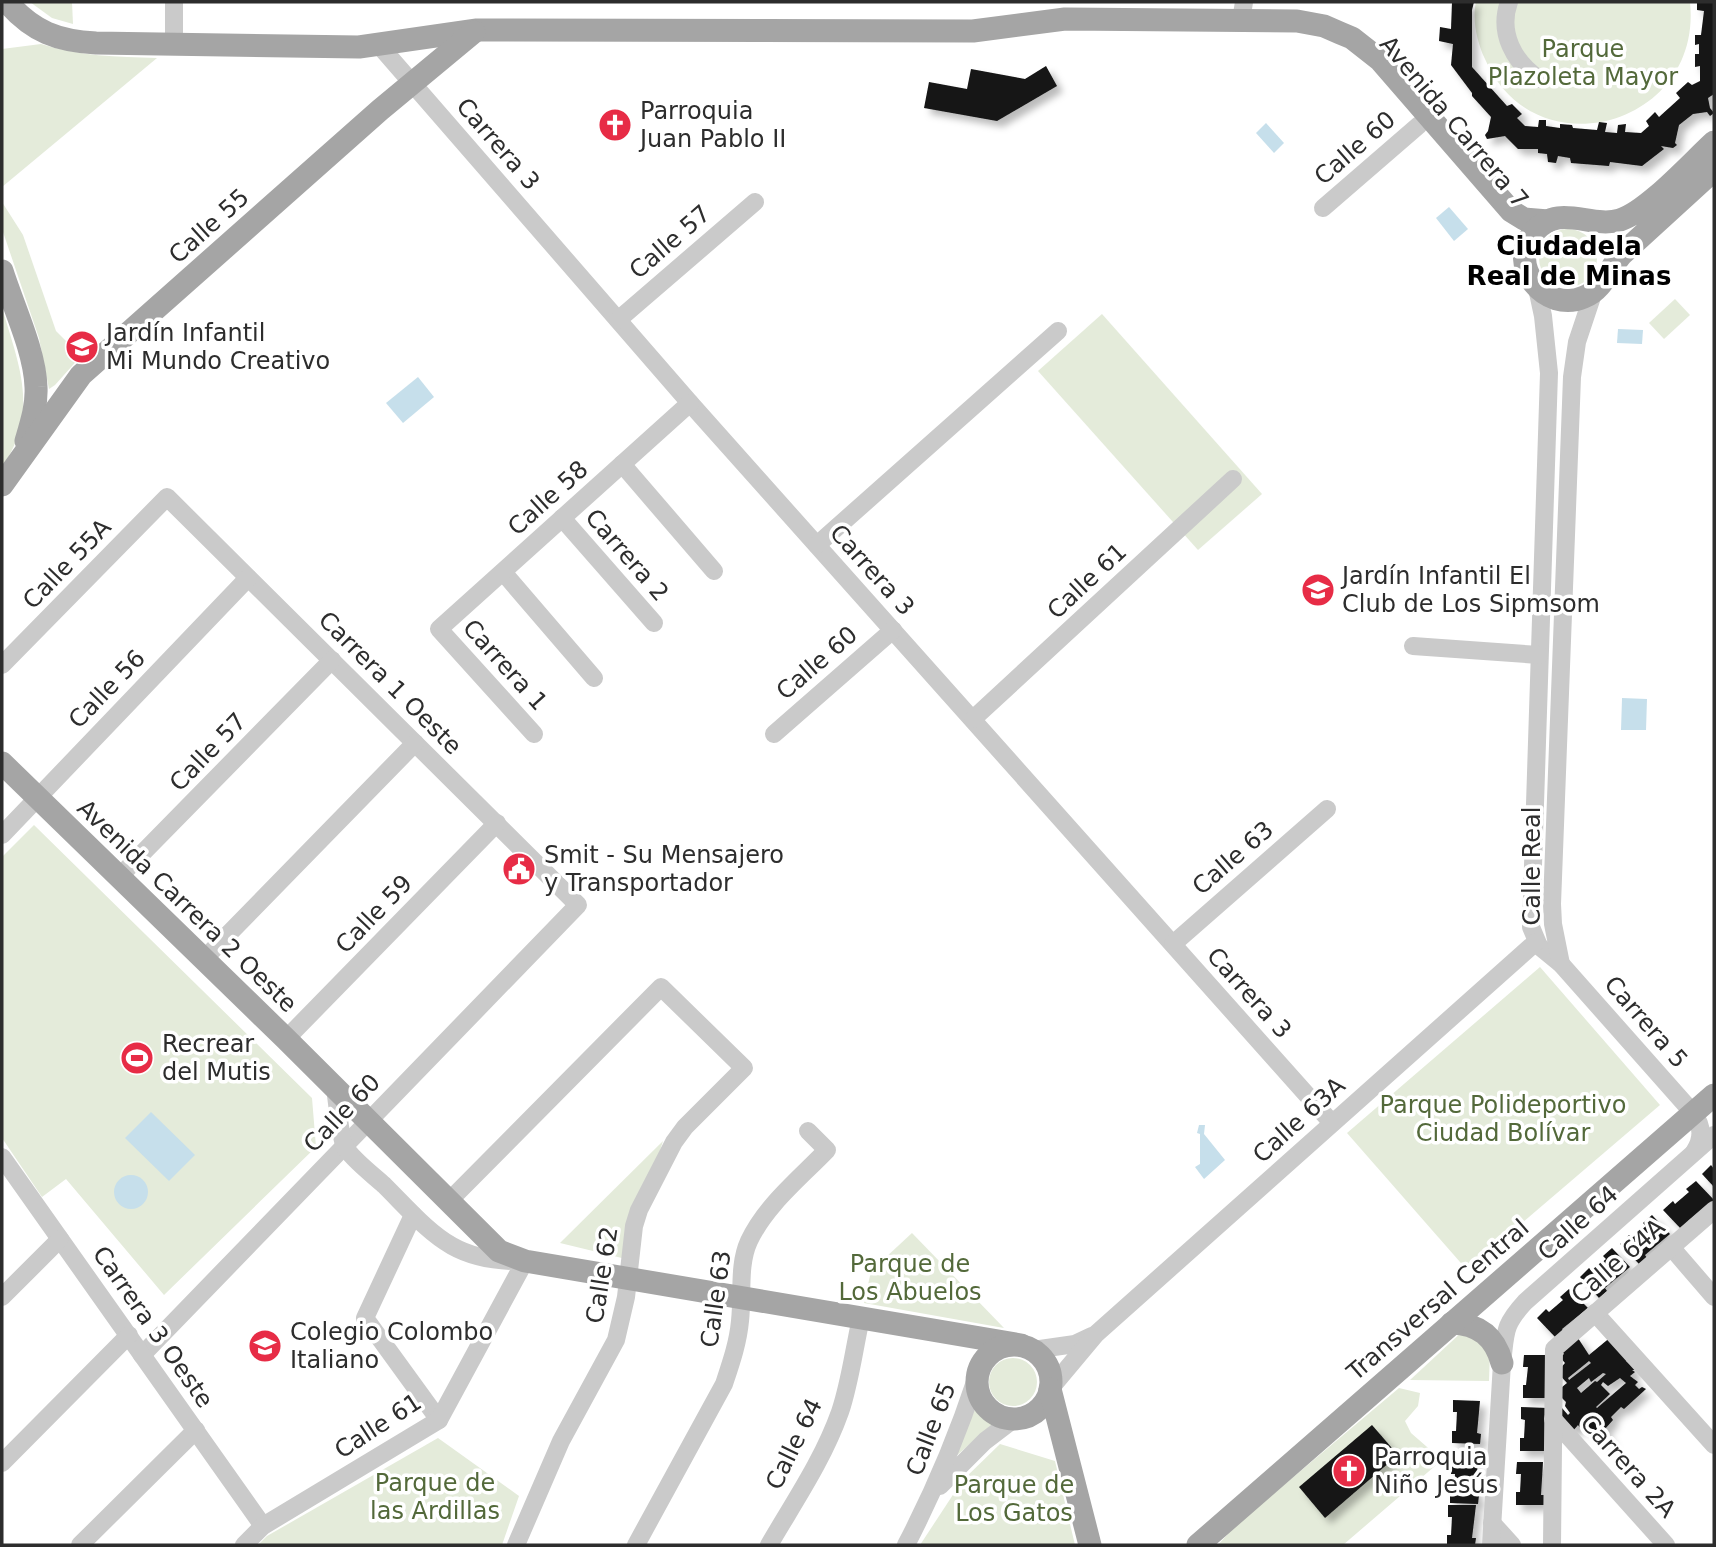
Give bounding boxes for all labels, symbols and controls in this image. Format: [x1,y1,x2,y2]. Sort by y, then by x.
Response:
street label: Avenida Carrera 7 [1374,30,1534,214]
park label: Parque Plazoleta Mayor [1488,35,1678,91]
street label: Carrera 3 [451,92,545,196]
place label: Parroquia Juan Pablo II [638,97,786,153]
street label: Calle 60 [1309,105,1401,191]
church icon: Parroquia Juan Pablo II [596,106,634,144]
street label: Calle 55 [163,183,255,269]
street label: Calle 57 [624,199,716,285]
district label: Ciudadela Real de Minas [1467,231,1671,291]
place label: Jardín Infantil Mi Mundo Creativo [104,319,330,375]
school or university icon: Jardín Infantil Mi Mundo Creativo [63,328,101,366]
street label: Calle 58 [502,455,594,541]
street label: Carrera 2 [580,503,674,607]
street label: Calle 55A [17,513,117,615]
street label: Carrera 3 [824,519,920,621]
street label: Calle 61 [1042,537,1132,625]
place label: Jardín Infantil El Club de Los Sipmsom [1340,562,1600,618]
school or university icon: Jardín Infantil El Club de Los Sipmsom [1299,571,1337,609]
street label: Carrera 1 Oeste [313,606,467,760]
street label: Carrera 1 [457,614,553,716]
street label: Calle 60 [771,620,863,706]
street label: Calle 56 [63,644,151,734]
street label: Calle 57 [164,707,252,797]
street label: Avenida Carrera 2 Oeste [72,794,302,1018]
street label: Calle Real [1518,807,1546,925]
street label: Calle 63 [1187,815,1279,901]
place label: Smit - Su Mensajero y Transportador [544,841,784,897]
public building icon: Smit - Su Mensajero y Transportador [500,850,538,888]
street label: Calle 59 [330,869,418,959]
street label: Carrera 3 [1201,942,1297,1044]
street label: Carrera 5 [1599,970,1693,1074]
place label: Recrear del Mutis [162,1030,271,1086]
sports icon: Recrear del Mutis [118,1039,156,1077]
street label: Calle 60 [298,1068,386,1158]
street label: Calle 63A [1247,1071,1351,1169]
park label: Parque Polideportivo Ciudad Bolívar [1380,1091,1626,1147]
street label: Calle 64 [1532,1180,1624,1266]
street label: Calle 64A [1566,1213,1671,1309]
street label: Transversal Central [1341,1214,1534,1387]
street label: Calle 62 [581,1225,623,1325]
street label: Carrera 3 Oeste [87,1241,219,1413]
street label: Calle 63 [695,1249,737,1349]
park label: Parque de Los Abuelos [838,1250,982,1306]
place label: Colegio Colombo Italiano [290,1318,493,1374]
school or university icon: Colegio Colombo Italiano [246,1327,284,1365]
street label: Calle 65 [900,1378,962,1480]
street label: Calle 61 [329,1388,427,1464]
street label: Calle 64 [760,1394,828,1494]
street label: Carrera 2A [1574,1409,1682,1524]
place label: Parroquia Niño Jesús [1374,1443,1498,1499]
church icon: Parroquia Niño Jesús [1330,1452,1368,1490]
park label: Parque de las Ardillas [370,1469,500,1525]
park label: Parque de Los Gatos [954,1471,1074,1527]

